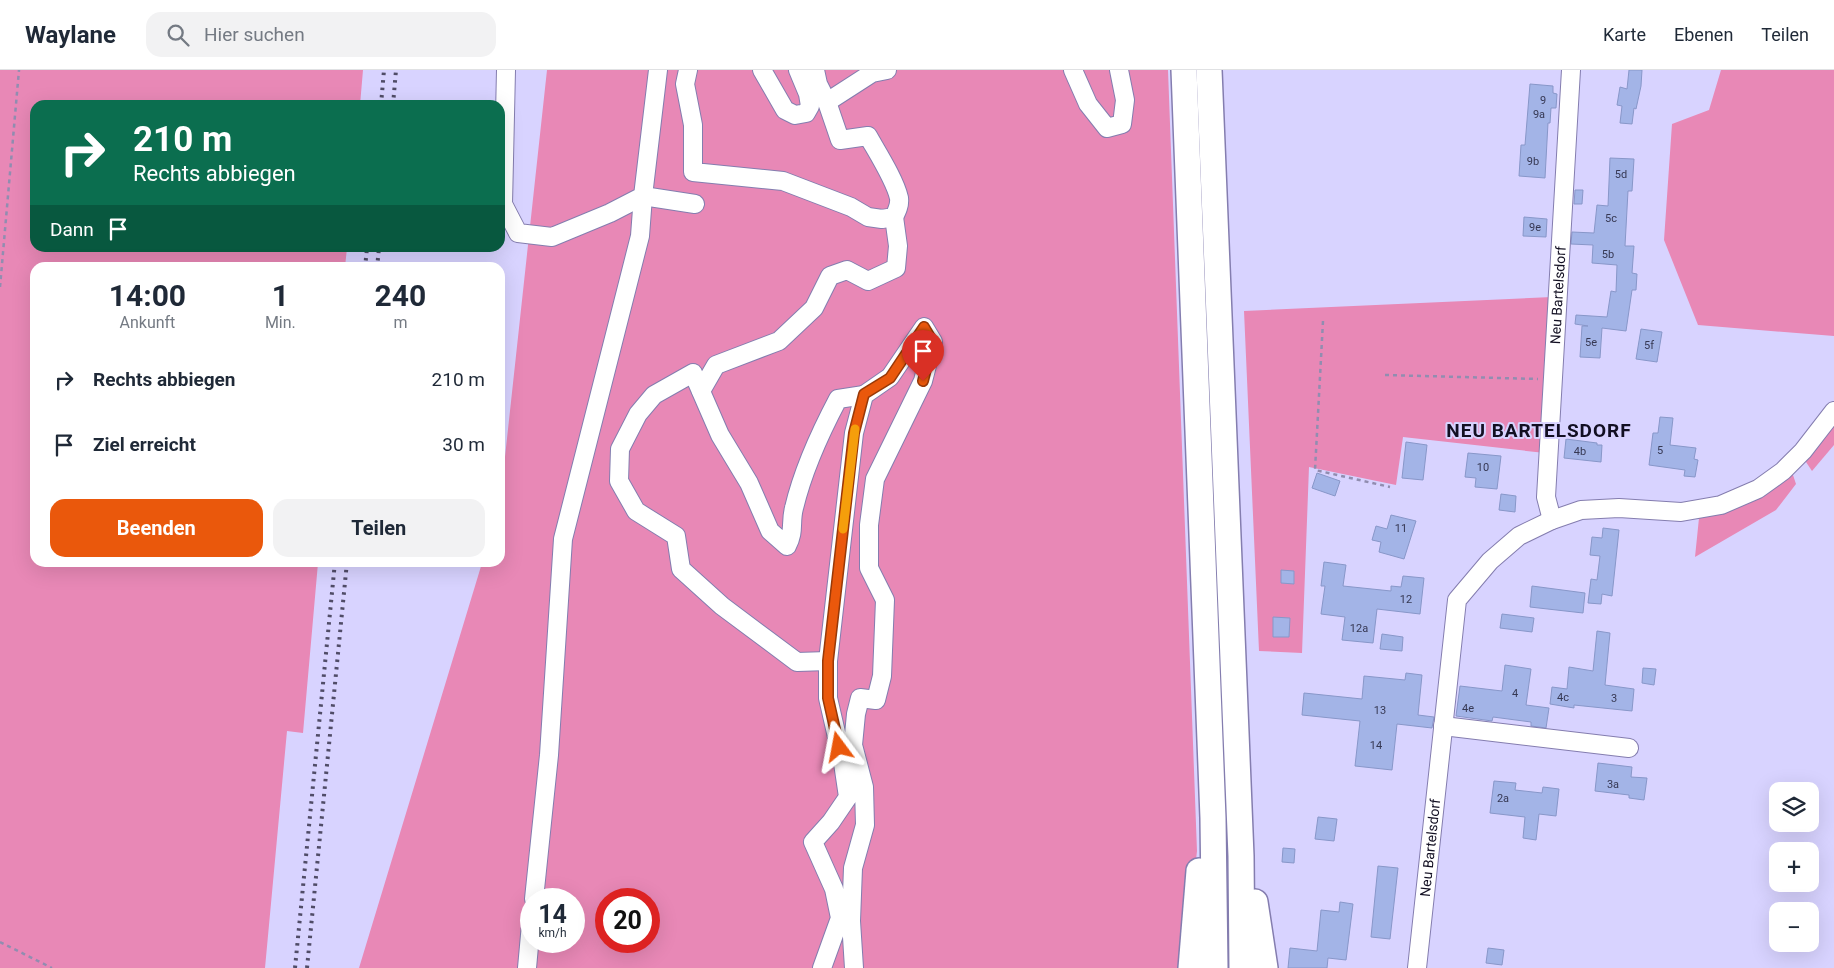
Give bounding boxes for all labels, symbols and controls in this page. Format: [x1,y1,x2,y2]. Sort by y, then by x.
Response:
search box [146,12,496,57]
text: Waylane [25,21,116,49]
icon: search [164,21,192,49]
text: Hier suchen [204,23,305,46]
text: Karte [1603,24,1646,45]
text: Ebenen [1674,24,1733,45]
text: Teilen [1761,24,1809,45]
house number: 9 [1540,94,1546,107]
house number: 9a [1533,108,1545,121]
text: 210 m [133,119,232,160]
icon: right [50,120,115,185]
house number: 9b [1527,155,1539,168]
text: Rechts abbiegen [133,161,296,186]
house number: 5d [1615,168,1627,181]
house number: 5c [1605,212,1617,225]
icon: arrive [104,215,132,243]
text: Dann [50,218,94,241]
house number: 9e [1529,221,1541,234]
street label: Neu Bartelsdorf [1547,245,1569,345]
house number: 5b [1602,248,1614,261]
text: 14:00 [109,278,186,313]
text: 1 [272,278,289,313]
text: 240 [375,278,426,313]
text: Ankunft [120,313,175,332]
text: Min. [265,313,296,332]
text: m [393,313,407,332]
pin [902,330,944,381]
house number: 5e [1585,336,1597,349]
icon: arrive [909,337,937,365]
house number: 5f [1644,339,1654,352]
icon: right [50,366,78,394]
text: Rechts abbiegen [93,368,235,391]
text: 210 m [432,368,485,391]
district label: NEU BARTELSDORF [1446,419,1632,442]
icon: arrive [50,431,78,459]
text: Ziel erreicht [93,433,196,456]
text: 30 m [442,433,485,456]
house number: 5 [1657,444,1663,457]
house number: 4b [1574,445,1586,458]
house number: 10 [1477,461,1489,474]
button: Beenden [50,499,263,557]
button: Teilen [273,499,485,557]
house number: 11 [1395,522,1407,535]
house number: 12 [1400,593,1412,606]
house number: 12a [1350,622,1368,635]
house number: 4 [1512,687,1518,700]
house number: 4c [1557,691,1569,704]
house number: 3 [1611,692,1617,705]
house number: 4e [1462,702,1474,715]
house number: 13 [1374,704,1386,717]
position arrow [812,720,864,772]
house number: 14 [1370,739,1382,752]
house number: 3a [1607,778,1619,791]
map controls [1769,782,1819,952]
button: layers [1769,782,1819,832]
house number: 2a [1497,792,1509,805]
street label: Neu Bartelsdorf [1417,798,1443,897]
button: + [1769,842,1819,892]
speed limit sign: 20 [595,888,660,953]
text: 14 [538,900,567,929]
button: − [1769,902,1819,952]
text: km/h [538,926,567,940]

